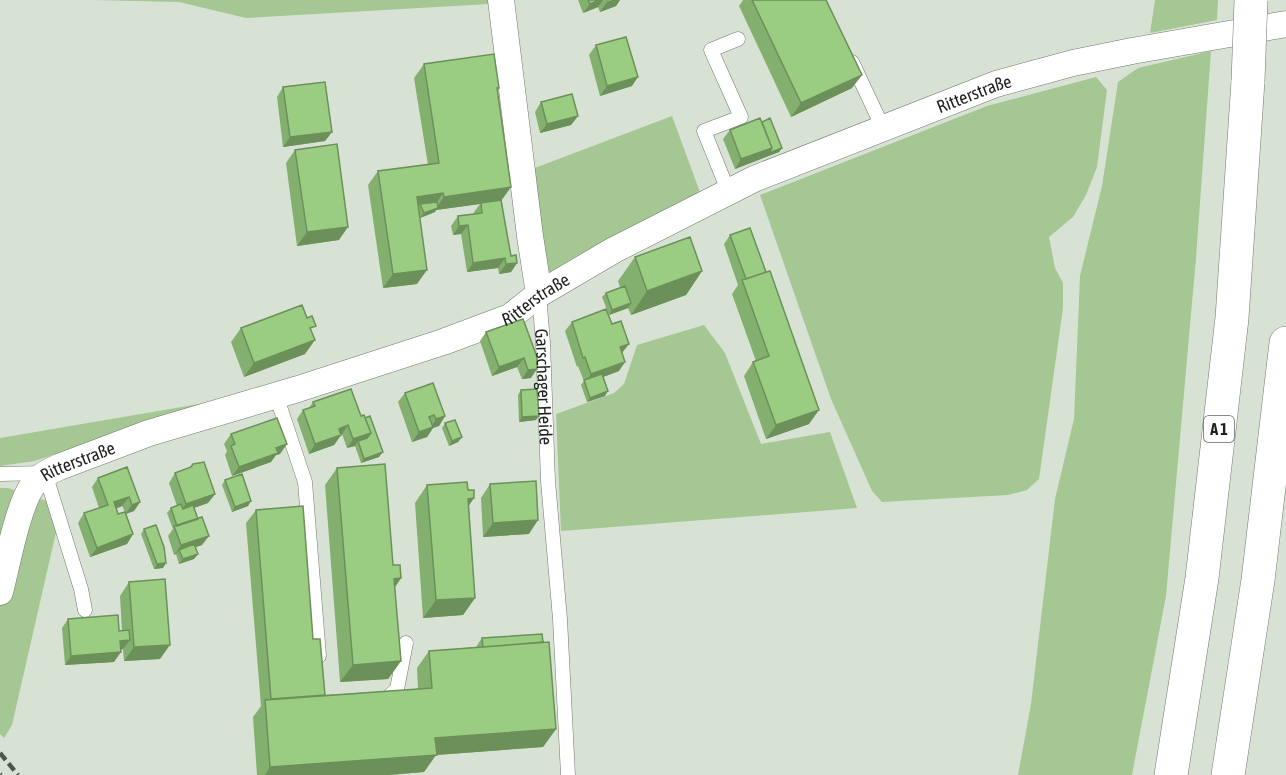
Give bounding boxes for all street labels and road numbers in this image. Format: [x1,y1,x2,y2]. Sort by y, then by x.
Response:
street label: Ritterstraße [933,70,1014,117]
street label: Ritterstraße [499,268,573,330]
street label: Garschager Heide [531,328,557,445]
road number: A 1 [1204,416,1234,442]
street label: Ritterstraße [36,436,118,485]

